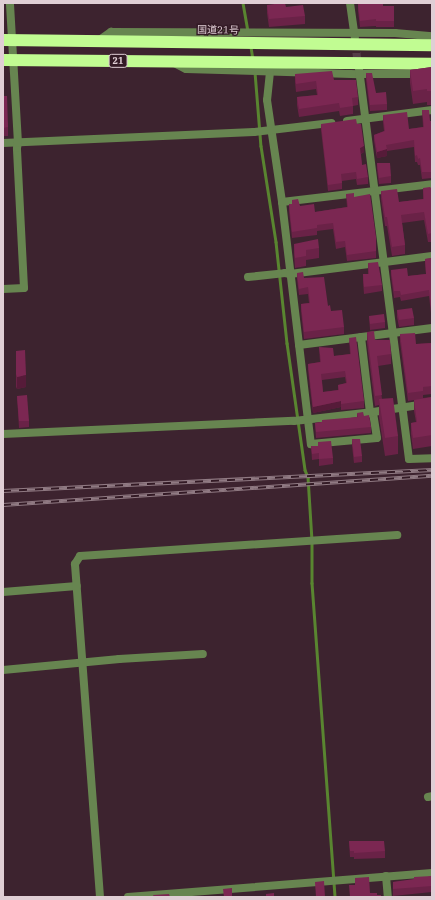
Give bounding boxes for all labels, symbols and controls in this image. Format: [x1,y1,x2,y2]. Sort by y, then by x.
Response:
street label: 国道21号 [197,24,239,36]
road number: 21 [108,54,128,68]

